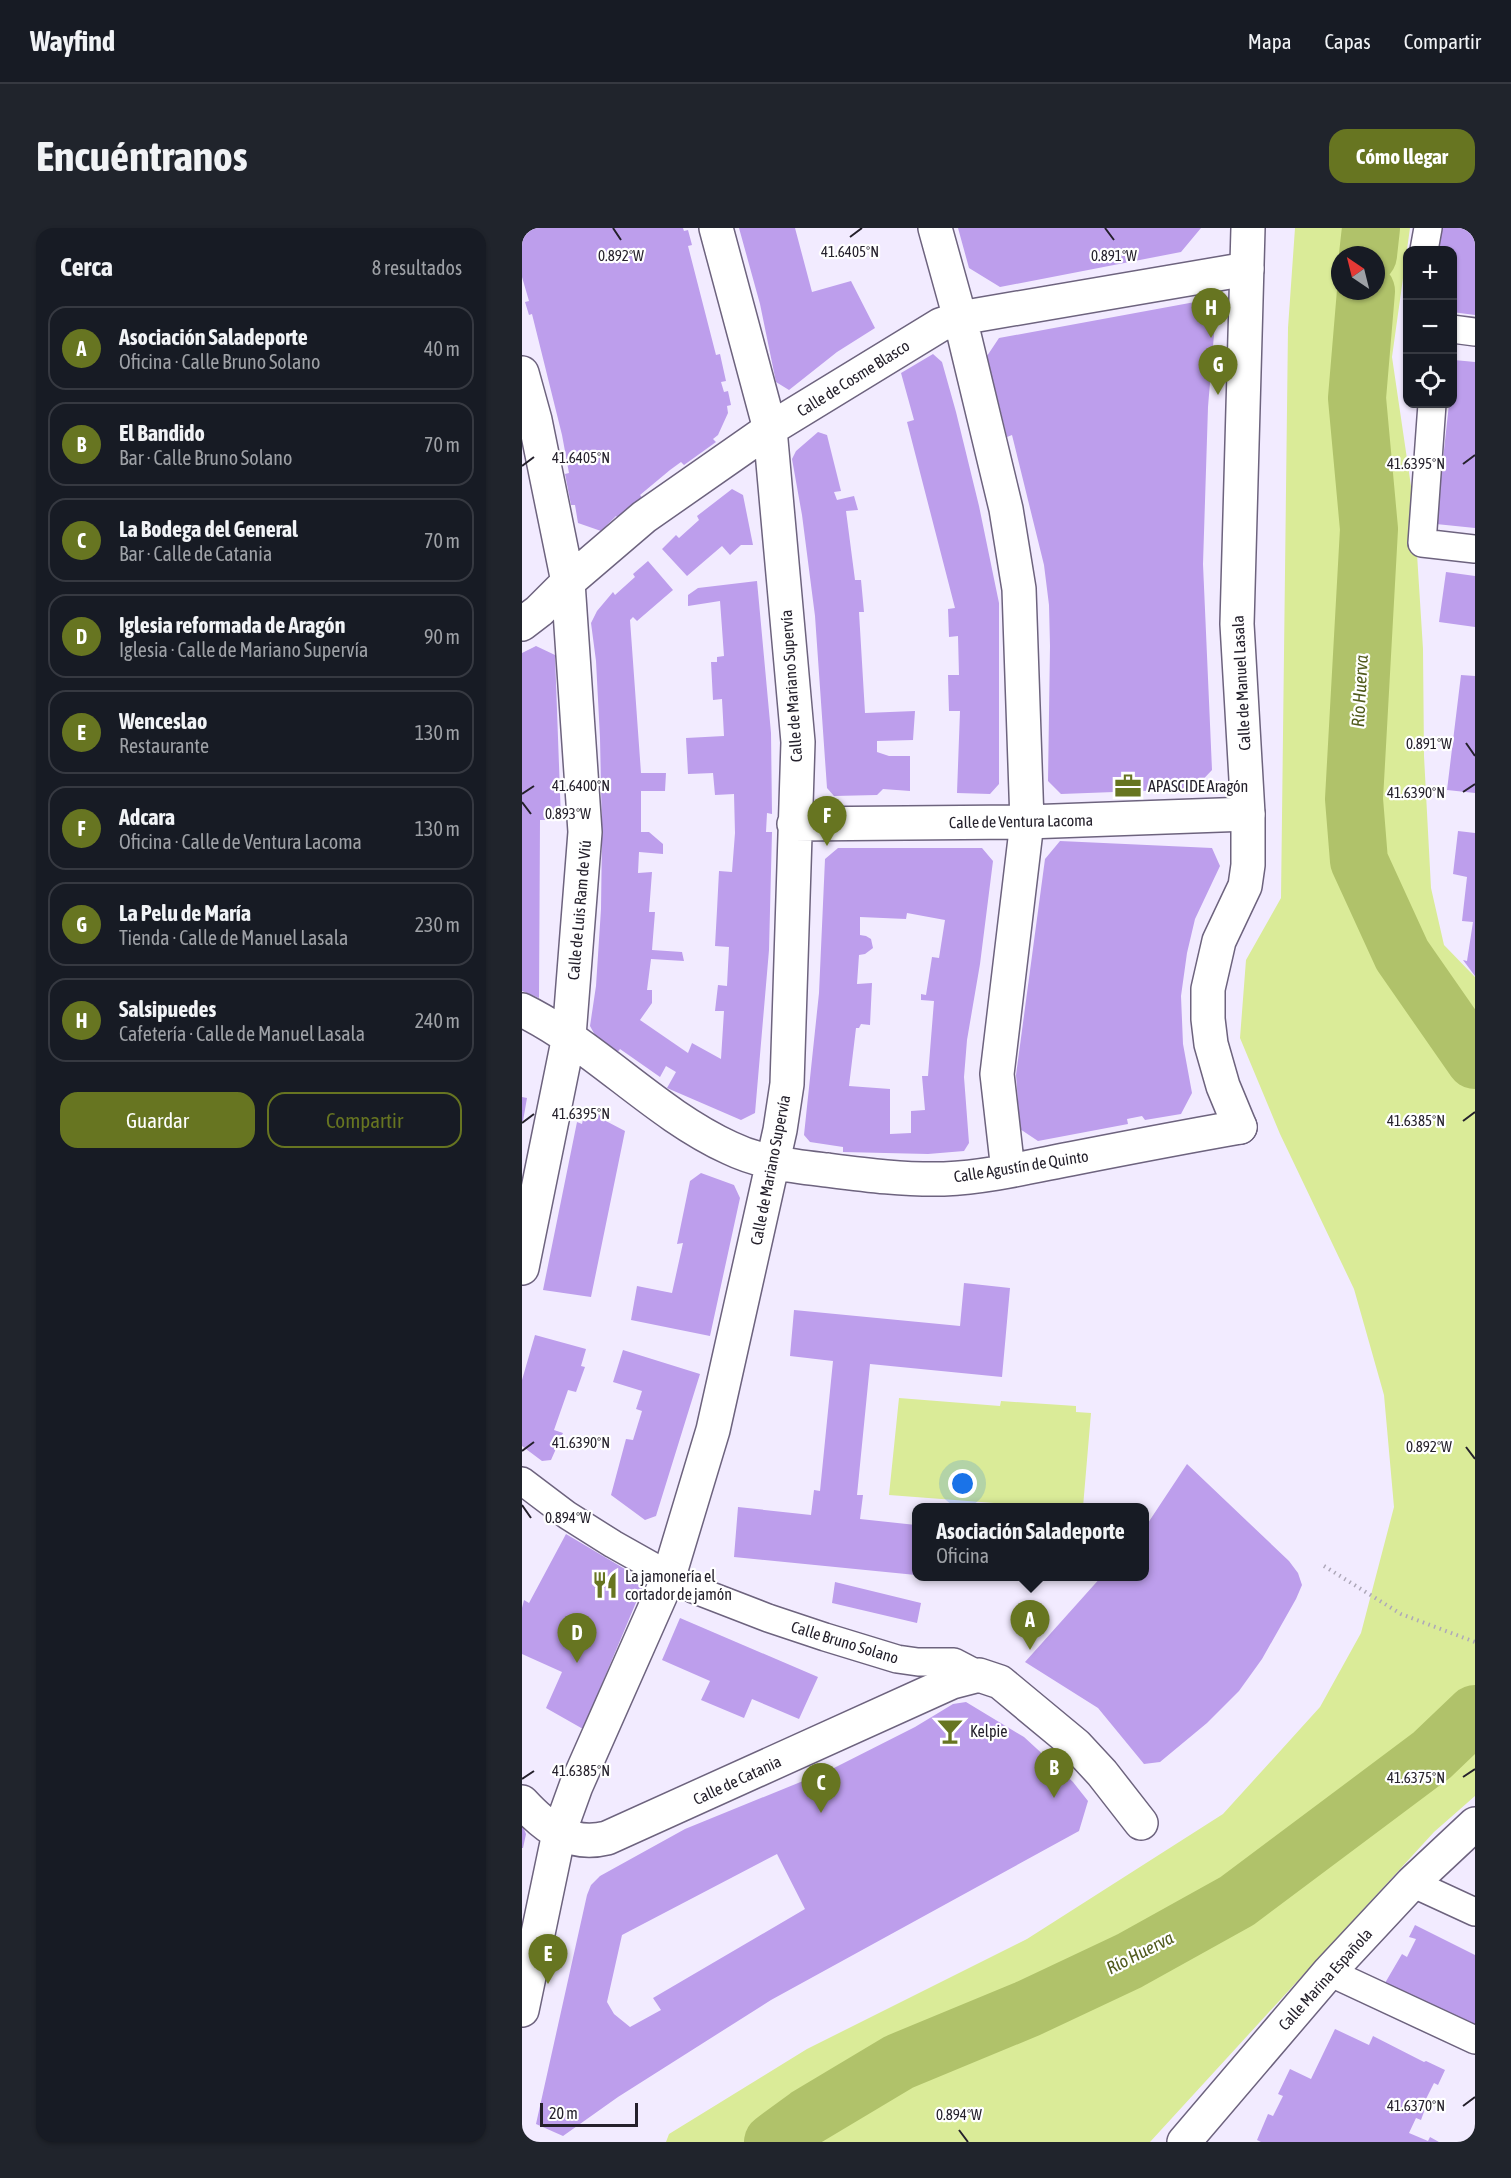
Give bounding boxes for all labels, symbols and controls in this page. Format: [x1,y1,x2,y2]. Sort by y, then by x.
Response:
text: Wayfind [30,25,115,57]
text: Mapa [1248,29,1291,53]
text: Capas [1324,29,1371,53]
text: Compartir [1404,29,1481,53]
button: Cómo llegar [1329,129,1475,183]
text: Encuéntranos [36,132,248,180]
text: 41.6405°N [821,243,879,260]
north arrow [1331,246,1385,300]
map controls [1403,246,1457,408]
button: + [1403,246,1457,300]
text: 0.892°W [598,247,644,264]
text: 0.891°W [1091,247,1137,264]
text: Cerca [60,252,113,282]
text: 8 resultados [372,256,462,279]
pin: H [1192,288,1230,338]
button: − [1403,300,1457,354]
text: Asociación Saladeporte [119,324,308,350]
street label: Calle de Cosme Blasco [793,336,913,420]
text: A [77,337,86,360]
text: 40 m [424,337,460,360]
pin: G [1198,346,1238,395]
text: Oficina · Calle Bruno Solano [119,350,320,373]
button: locate [1403,354,1457,408]
text: El Bandido [119,420,205,446]
text: B [77,433,86,456]
text: 70 m [424,433,460,456]
text: Bar · Calle Bruno Solano [119,446,292,469]
text: 41.6405°N [552,449,610,466]
text: 41.6395°N [1387,455,1445,472]
text: La Bodega del General [119,516,298,542]
text: C [77,529,86,552]
text: 70 m [424,529,460,552]
text: Bar · Calle de Catania [119,542,272,565]
street label: Calle de Mariano Supervía [777,609,806,763]
text: Iglesia reformada de Aragón [119,612,345,638]
street label: Calle de Manuel Lasala [1228,615,1254,751]
text: D [76,625,87,648]
text: 90 m [424,625,460,648]
text: Iglesia · Calle de Mariano Supervía [119,638,368,661]
water label: Río Huerva [1347,654,1372,728]
text: Wenceslao [119,708,207,734]
text: E [77,721,86,744]
text: 130 m [415,721,460,744]
text: Restaurante [119,734,209,757]
text: 0.891°W [1406,735,1452,752]
office icon: APASCIDE Aragón [1113,771,1143,801]
text: 41.6400°N [552,777,610,794]
place label: APASCIDE Aragón [1148,777,1248,796]
text: 41.6390°N [1387,784,1445,801]
pin: F [808,796,846,846]
text: Adcara [119,804,175,830]
text: 0.893°W [545,805,591,822]
street label: Calle de Ventura Lacoma [949,811,1093,831]
text: F [77,817,86,840]
text: 130 m [415,817,460,840]
text: Oficina · Calle de Ventura Lacoma [119,830,362,853]
street label: Calle de Luis Ram de Viú [564,839,594,981]
text: La Pelu de María [119,900,251,926]
text: G [76,913,87,936]
text: 230 m [415,913,460,936]
text: Tienda · Calle de Manuel Lasala [119,926,348,949]
text: Salsipuedes [119,996,216,1022]
text: H [76,1009,87,1032]
text: 240 m [415,1009,460,1032]
text: Cafetería · Calle de Manuel Lasala [119,1022,365,1045]
button: Guardar [60,1092,255,1148]
button: Compartir [267,1092,462,1148]
street label: Calle de Mariano Supervía [747,1093,794,1247]
text: 41.6395°N [552,1105,610,1122]
text: 41.6385°N [1387,1112,1445,1129]
street label: Calle Agustín de Quinto [952,1146,1090,1187]
text: 41.6390°N [552,1434,610,1451]
text: 0.892°W [1406,1438,1452,1455]
your location [948,1469,977,1498]
popup [912,1503,1149,1581]
text: 0.894°W [545,1509,591,1526]
text: Asociación Saladeporte [936,1518,1125,1544]
text: Oficina [936,1544,989,1567]
place label: La jamonería el cortador de jamón [625,1567,732,1604]
restaurant icon: La jamonería el cortador de jamón [590,1570,620,1600]
pin: A [1010,1600,1050,1650]
pin: D [558,1614,596,1663]
street label: Calle Bruno Solano [789,1617,901,1667]
bar icon: Kelpie [935,1716,965,1746]
place label: Kelpie [970,1722,1008,1741]
pin: B [1034,1748,1074,1798]
street label: Calle de Catania [690,1752,784,1808]
text: 41.6385°N [552,1762,610,1779]
pin: C [802,1764,840,1813]
text: 41.6375°N [1387,1769,1445,1786]
street label: Calle Marina Española [1275,1924,1376,2034]
water label: Río Huerva [1103,1927,1177,1978]
pin: E [528,1934,568,1984]
text: 41.6370°N [1387,2097,1445,2114]
scale bar [540,2100,638,2128]
text: 20 m [549,2104,578,2122]
text: 0.894°W [936,2106,982,2123]

